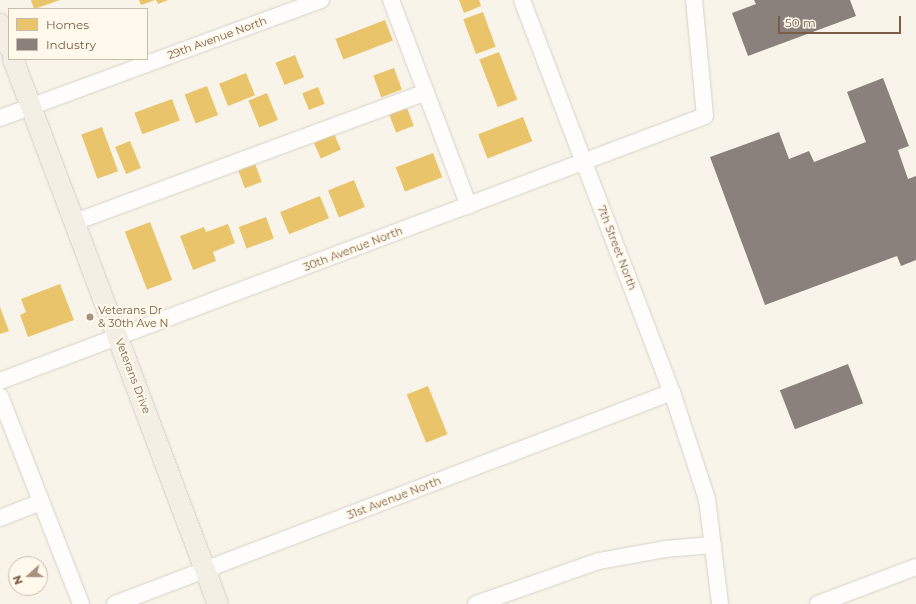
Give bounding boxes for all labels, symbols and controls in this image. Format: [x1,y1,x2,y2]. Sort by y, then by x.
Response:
legend [8,8,148,60]
scale bar [780,8,903,34]
street label: 29th Avenue North [166,14,268,62]
text: 50 m [785,15,816,30]
text: Homes [46,17,89,32]
text: Industry [46,37,96,52]
street label: 7th Street North [595,204,639,292]
street label: 30th Avenue North [302,224,404,274]
place label: Veterans Dr & 30th Ave N [98,304,168,330]
marker: Veterans Dr & 30th Ave N [85,312,95,322]
street label: Veterans Drive [113,336,153,416]
street label: 31st Avenue North [345,474,443,522]
north arrow [8,556,48,596]
text: N [10,573,26,587]

